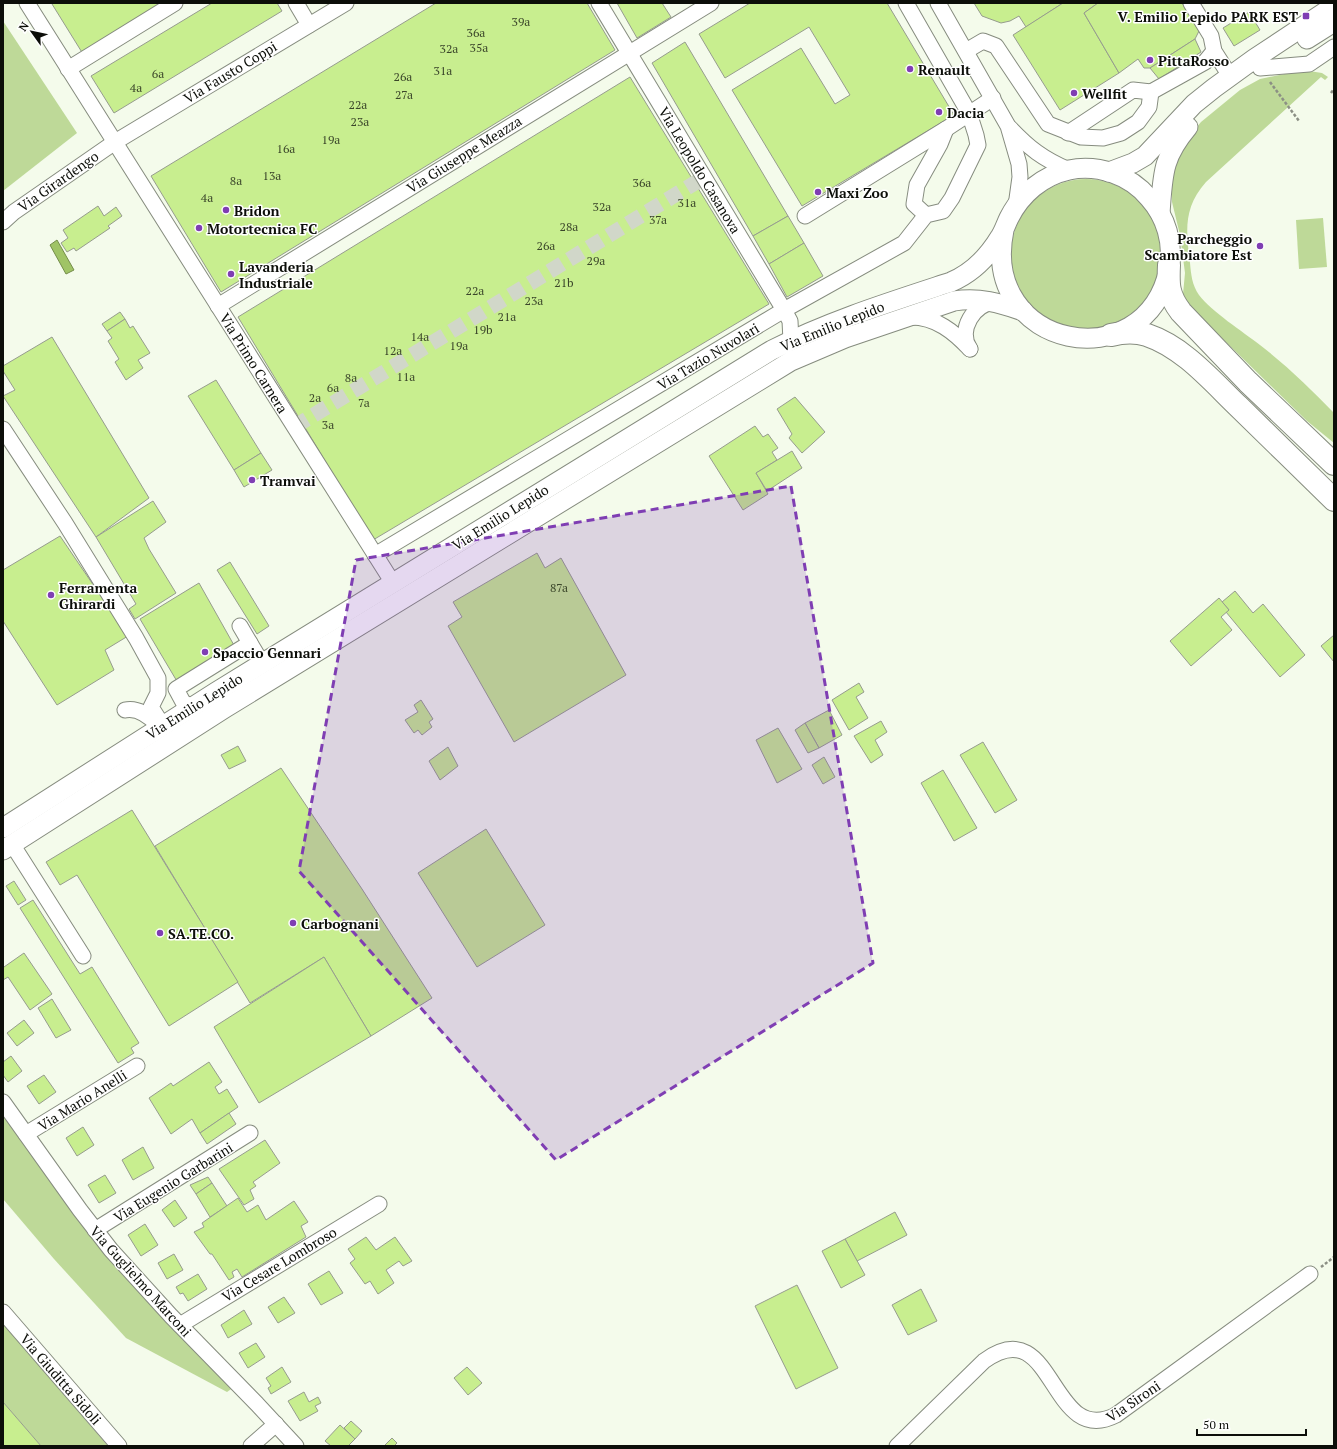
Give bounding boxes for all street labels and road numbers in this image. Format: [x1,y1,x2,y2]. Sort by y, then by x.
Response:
street label: Via Fausto Coppi [180,37,280,107]
street label: Via Leopoldo Casanova [655,103,745,237]
street label: Via Giuseppe Meazza [403,111,525,197]
street label: Via Girardengo [14,146,102,216]
street label: Via Emilio Lepido [777,296,887,356]
street label: Via Primo Carnera [216,309,292,417]
street label: Via Tazio Nuvolari [654,318,762,394]
street label: Via Emilio Lepido [448,479,552,554]
street label: Via Emilio Lepido [142,668,246,743]
street label: Via Mario Anelli [34,1065,130,1135]
street label: Via Eugenio Garbarini [110,1138,236,1226]
street label: Via Guglielmo Marconi [86,1221,196,1341]
street label: Via Cesare Lombroso [218,1222,340,1306]
street label: Via Giuditta Sidoli [16,1330,106,1428]
street label: Via Sironi [1102,1376,1164,1426]

